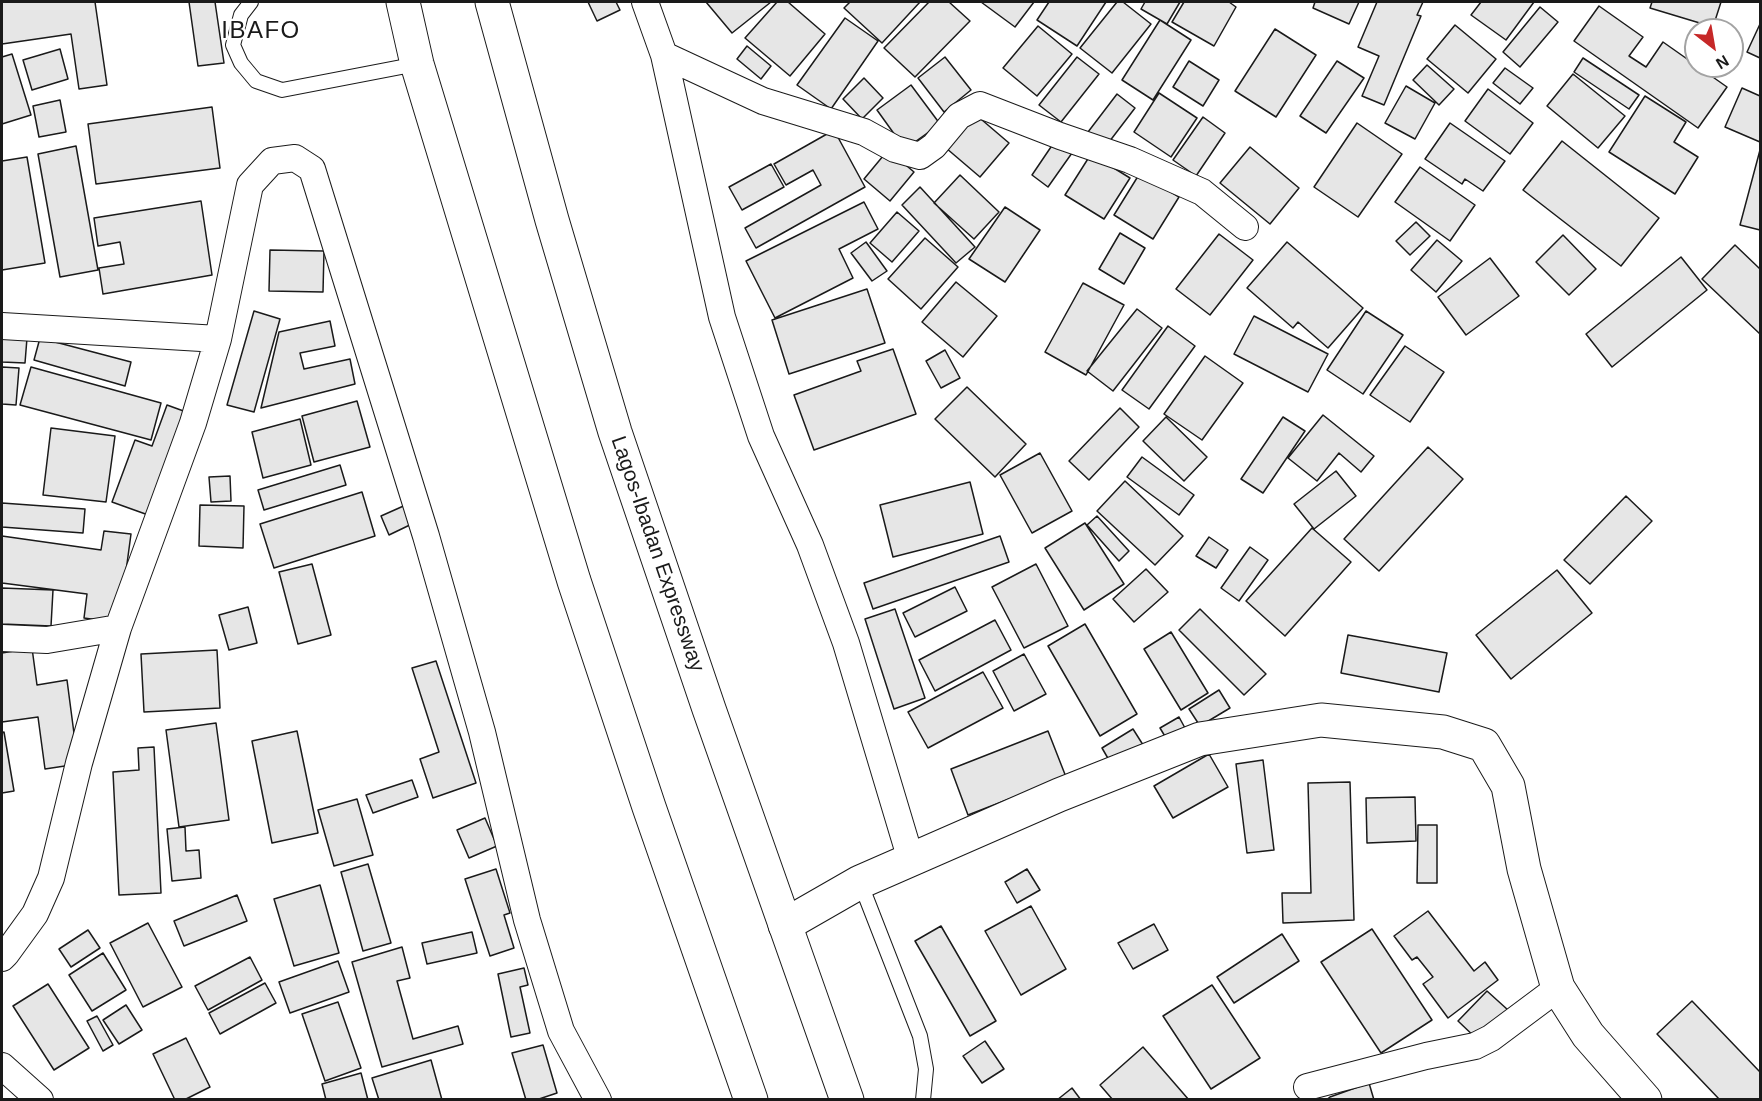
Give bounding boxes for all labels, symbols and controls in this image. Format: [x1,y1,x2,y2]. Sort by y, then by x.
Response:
district label: IBAFO [221,17,301,45]
north arrow [1684,18,1744,78]
text: N [1713,52,1732,72]
street label: Lagos-Ibadan Expressway [605,433,709,675]

